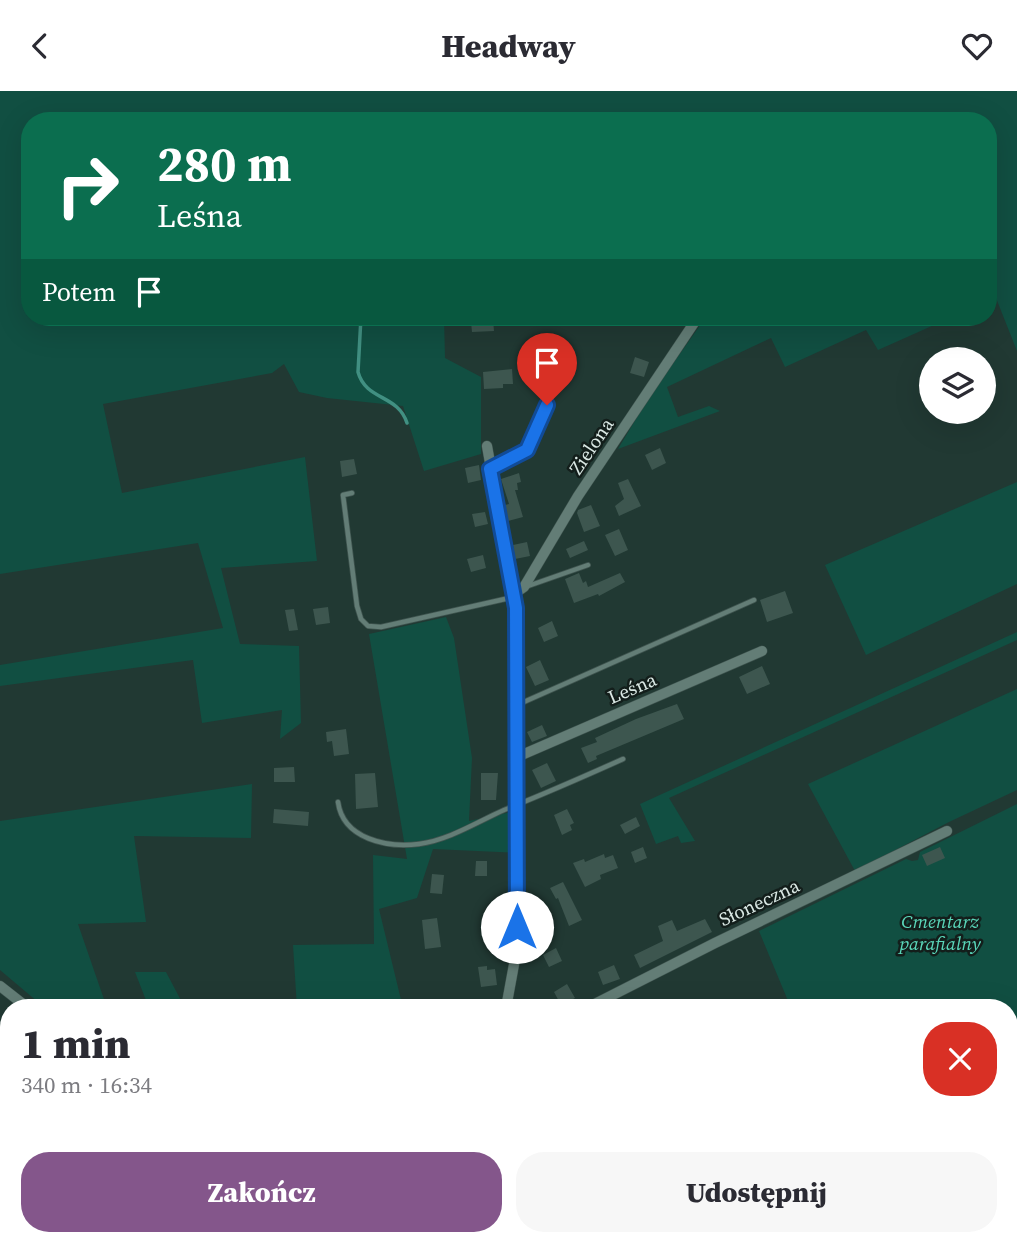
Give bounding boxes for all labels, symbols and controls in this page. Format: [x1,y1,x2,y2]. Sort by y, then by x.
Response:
text: Headway [441,24,576,68]
icon: back [21,27,59,65]
icon: heart [958,27,996,65]
text: 280 m [157,130,292,197]
icon: right [42,140,133,231]
text: Leśna [157,194,242,238]
icon: arrive [130,273,168,311]
text: Potem [42,274,116,310]
pin [517,333,577,405]
icon: arrive [528,344,566,382]
map controls [919,347,996,424]
button: layers [919,347,996,424]
street label: Zielona [563,412,620,479]
street label: Leśna [604,666,661,710]
street label: Słoneczna [715,872,804,932]
position arrow [480,890,554,964]
park label: Cmentarz parafialny [897,908,982,956]
text: 1 min [21,1014,131,1072]
button: close [923,1022,997,1096]
text: 340 m · 16:34 [21,1069,152,1101]
button: Zakończ [21,1152,502,1232]
button: Udostępnij [516,1152,997,1232]

